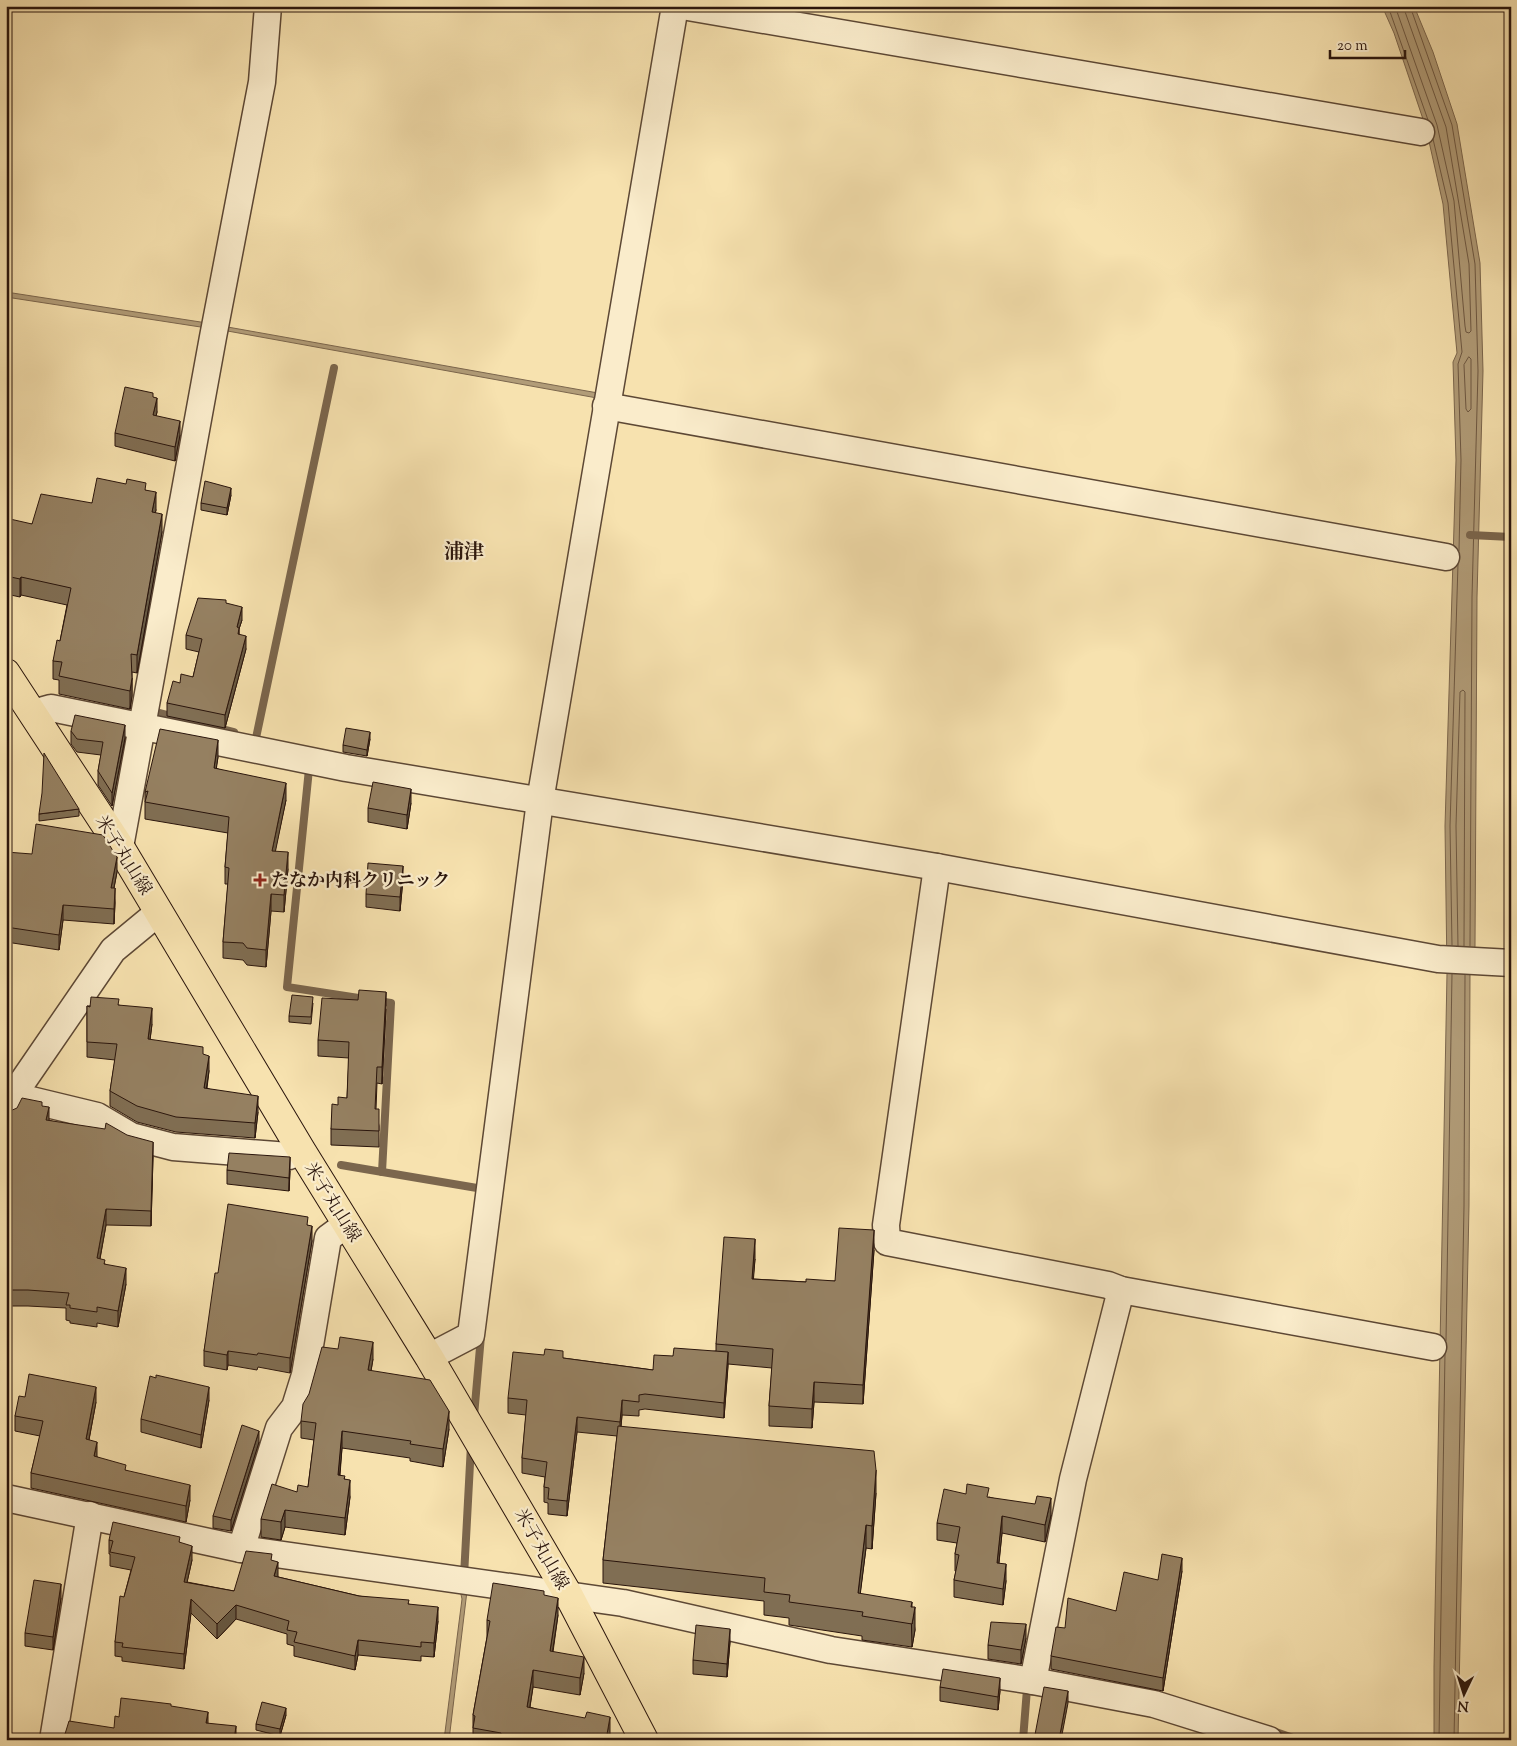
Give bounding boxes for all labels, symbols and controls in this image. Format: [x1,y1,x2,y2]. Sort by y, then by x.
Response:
scale bar [1330,28,1404,60]
text: 20 m [1337,36,1368,57]
district label: 浦津 [444,539,484,568]
street label: 米子丸山線 [87,811,157,901]
place label: たなか内科クリニック [271,869,450,895]
marker: たなか内科クリニック [253,873,267,887]
street label: 米子丸山線 [296,1158,366,1248]
street label: 米子丸山線 [507,1505,574,1595]
north arrow [1440,1668,1490,1718]
text: N [1457,1695,1470,1715]

